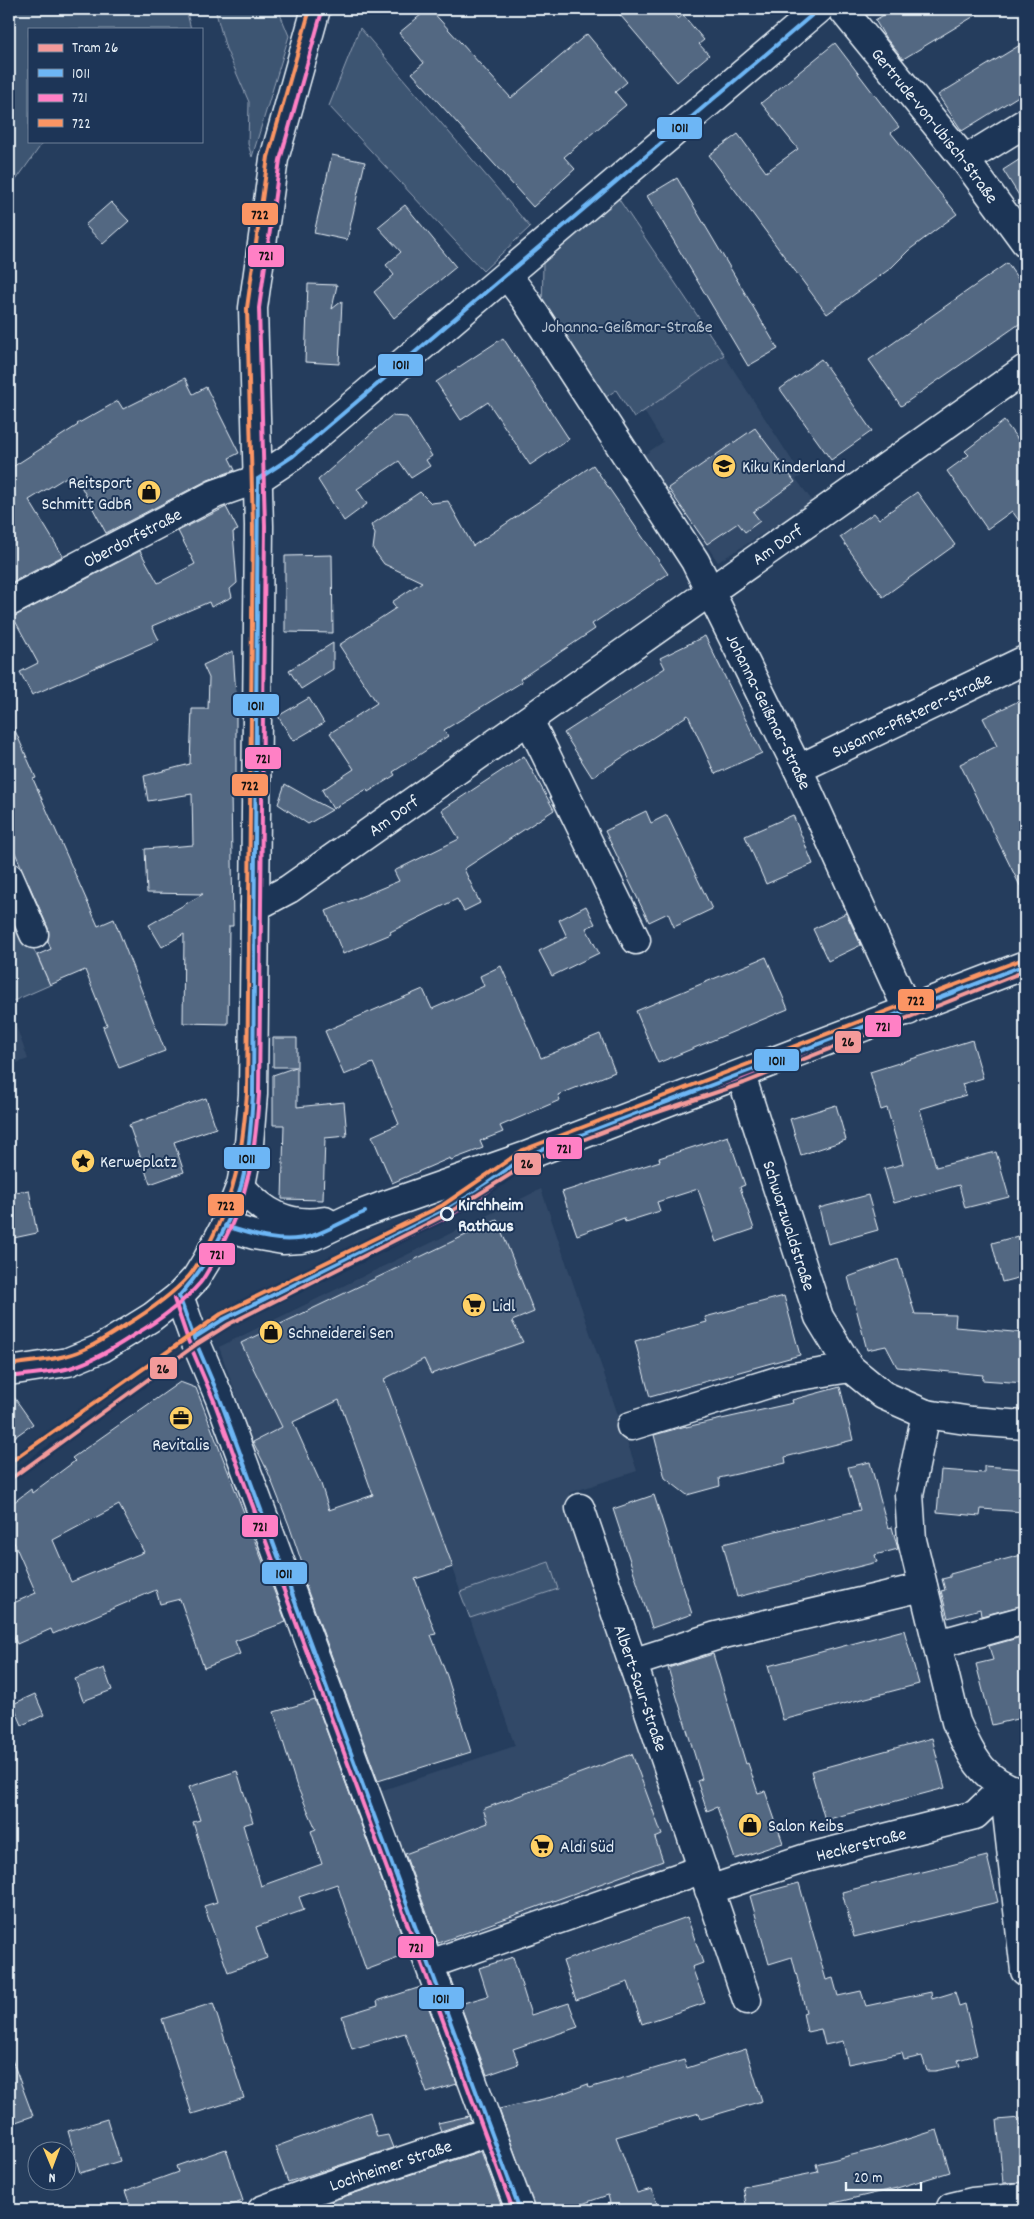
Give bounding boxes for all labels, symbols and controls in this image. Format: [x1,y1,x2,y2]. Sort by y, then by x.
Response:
legend [28,28,202,142]
text: Tram 26 [72,38,118,60]
street label: Gertrude-von-Ubisch-Straße [864,44,1003,210]
text: 1011 [72,64,90,86]
text: 721 [72,88,88,110]
text: 722 [72,114,91,136]
line badge: 1011 [656,116,703,140]
text: 1011 [672,119,688,139]
line badge: 722 [241,202,279,226]
text: 722 [251,206,269,226]
line badge: 721 [247,244,285,268]
text: 721 [259,247,273,267]
park label: Johanna-Geißmar-Straße [541,316,713,341]
line badge: 1011 [377,353,424,377]
text: 1011 [393,356,409,376]
school or university icon: Kiku Kinderland [711,453,737,479]
place label: Kiku Kinderland [742,456,845,481]
place label: Reitsport Schmitt GdbR [41,472,132,518]
shop icon: Reitsport Schmitt GdbR [136,479,162,505]
street label: Oberdorfstraße [80,503,187,576]
street label: Am Dorf [748,519,809,573]
street label: Johanna-Geißmar-Straße [718,630,816,795]
street label: Susanne-Pfisterer-Straße [828,668,997,766]
line badge: 1011 [232,693,280,717]
text: 1011 [248,697,264,717]
line badge: 721 [244,746,282,770]
text: 721 [256,750,270,770]
line badge: 722 [231,773,269,797]
text: 722 [241,777,259,797]
street label: Am Dorf [364,791,425,844]
line badge: 722 [897,988,935,1012]
text: 722 [907,992,925,1012]
line badge: 721 [864,1014,902,1038]
text: 721 [876,1018,890,1038]
line badge: 26 [834,1030,862,1054]
text: 26 [842,1033,855,1053]
line badge: 1011 [753,1048,800,1072]
text: 1011 [769,1052,785,1072]
line badge: 721 [545,1136,583,1160]
text: 721 [557,1140,571,1160]
line badge: 1011 [223,1146,271,1170]
place icon: Kerweplatz [70,1148,96,1174]
text: 1011 [239,1150,255,1170]
place label: Kerweplatz [100,1151,177,1176]
line badge: 26 [513,1152,542,1176]
text: 26 [521,1155,534,1175]
street label: Schwarzwaldstraße [754,1158,820,1295]
line badge: 722 [207,1193,245,1217]
place label: Kirchheim Rathaus [458,1194,524,1240]
text: 722 [217,1197,235,1217]
marker: Kirchheim Rathaus [440,1207,454,1221]
line badge: 721 [198,1242,236,1266]
text: 721 [210,1246,224,1266]
supermarket icon: Lidl [461,1292,487,1318]
place label: Lidl [492,1295,516,1320]
shop icon: Schneiderei Sen [258,1319,284,1345]
place label: Schneiderei Sen [288,1322,394,1347]
line badge: 26 [149,1356,178,1380]
text: 26 [157,1360,170,1380]
office icon: Revitalis [168,1405,194,1431]
place label: Revitalis [152,1434,210,1459]
line badge: 721 [241,1514,279,1538]
text: 721 [253,1518,267,1538]
line badge: 1011 [261,1561,308,1585]
text: 1011 [276,1565,292,1585]
street label: Albert-Saur-Straße [606,1622,672,1756]
shop icon: Salon Keibs [737,1812,763,1838]
place label: Salon Keibs [768,1815,844,1840]
street label: Heckerstraße [814,1823,910,1870]
supermarket icon: Aldi Süd [529,1833,555,1859]
place label: Aldi Süd [560,1836,614,1861]
line badge: 721 [397,1935,435,1959]
text: 721 [409,1939,423,1959]
line badge: 1011 [418,1986,465,2010]
text: 1011 [433,1990,449,2010]
street label: Lochheimer Straße [327,2135,456,2200]
north arrow [28,2142,78,2192]
scale bar [846,2159,922,2191]
text: N [48,2167,56,2187]
text: 20 m [854,2168,882,2190]

